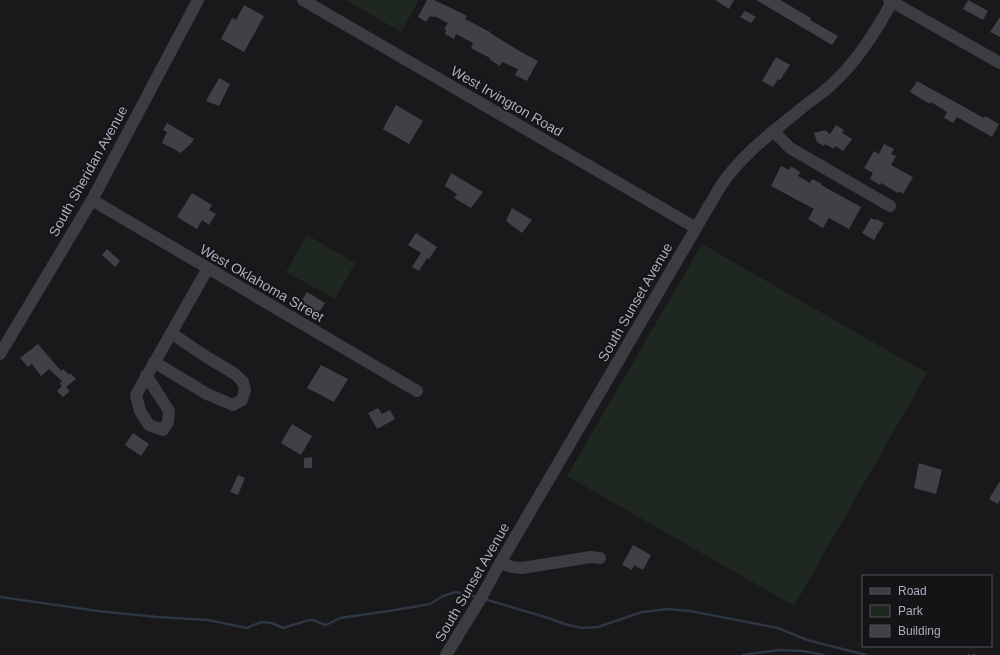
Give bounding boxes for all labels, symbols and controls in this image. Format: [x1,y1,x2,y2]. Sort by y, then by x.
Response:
street label: West Irvington Road [448,62,566,140]
street label: South Sheridan Avenue [45,103,131,239]
street label: South Sunset Avenue [594,240,676,364]
street label: West Oklahoma Street [197,241,327,325]
street label: South Sunset Avenue [431,520,513,644]
legend [862,575,992,647]
text: Road [898,584,927,598]
text: Park [898,604,924,618]
text: Building [898,624,941,638]

